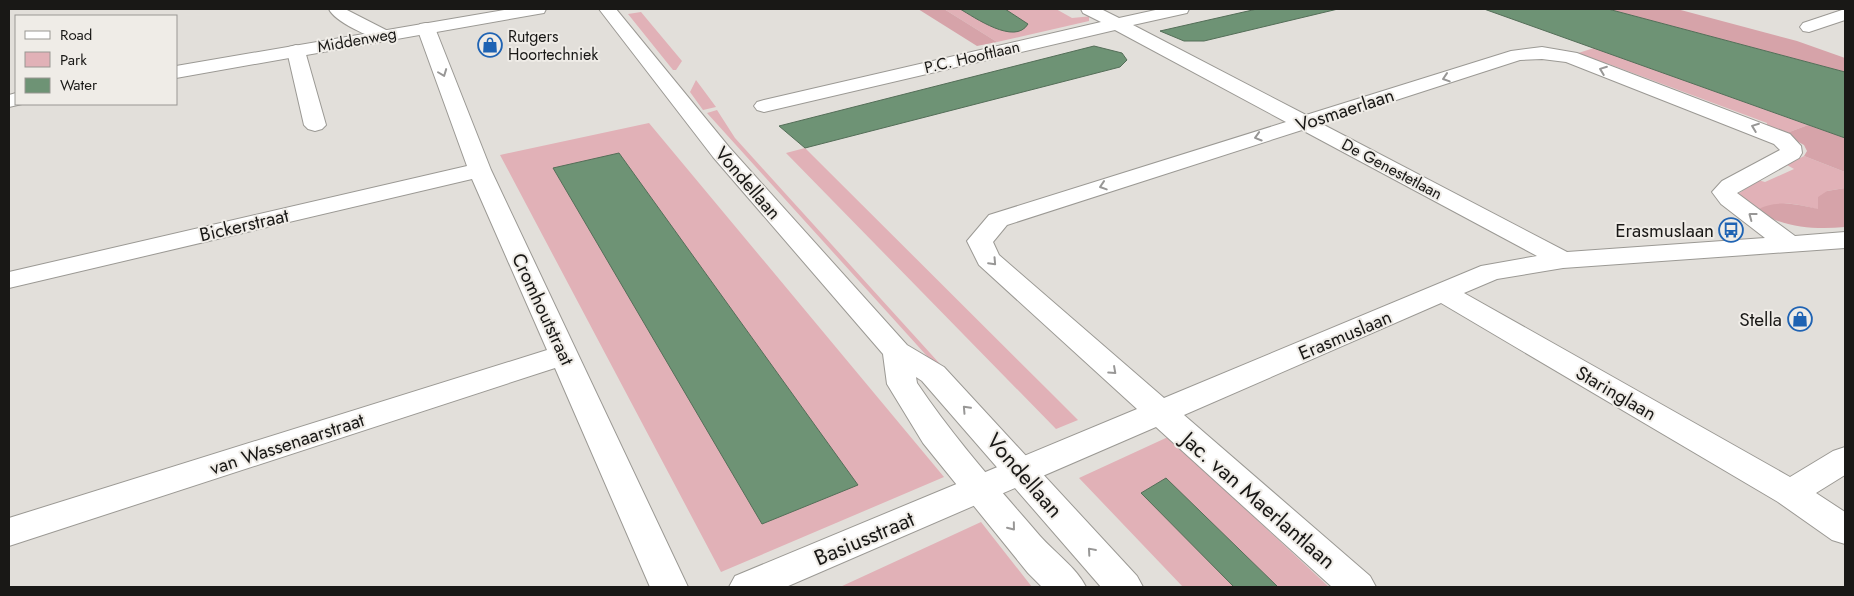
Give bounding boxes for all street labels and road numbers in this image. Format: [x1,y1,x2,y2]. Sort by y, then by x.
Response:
street label: Middenweg [316,22,398,58]
street label: P.C. Hooftlaan [922,35,1022,79]
street label: Vosmaerlaan [1292,81,1398,139]
street label: De Genestetlaan [1338,133,1446,205]
street label: Vondellaan [709,141,787,225]
street label: Bickerstraat [197,202,292,248]
street label: Cromhoutstraat [505,249,581,370]
street label: Erasmuslaan [1294,303,1396,367]
street label: Staringlaan [1571,359,1661,427]
street label: van Wassenaarstraat [206,406,368,482]
street label: Jac. van Maerlantlaan [1172,422,1343,576]
street label: Vondellaan [979,426,1071,524]
street label: Basiusstraat [809,502,920,573]

